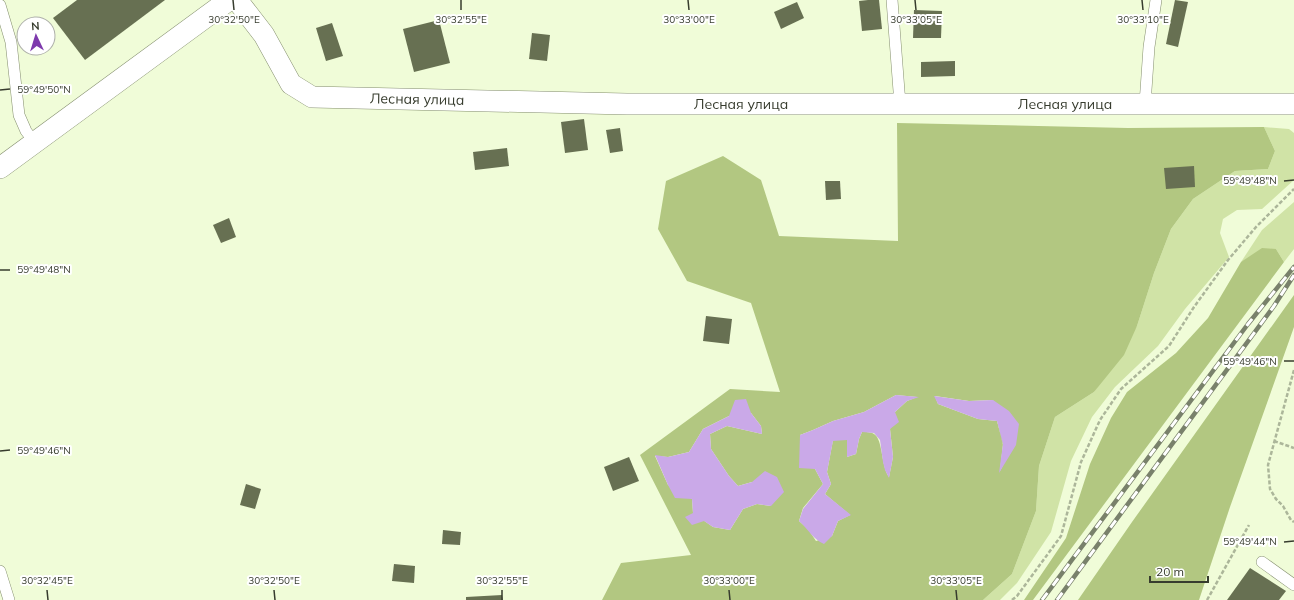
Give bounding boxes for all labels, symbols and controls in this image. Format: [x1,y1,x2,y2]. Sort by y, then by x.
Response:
text: 30°32'50"E [208,13,260,26]
text: 30°32'55"E [435,13,487,26]
text: 30°33'00"E [663,13,715,26]
text: 30°33'05"E [890,13,942,26]
text: 30°33'10"E [1117,13,1169,26]
north arrow [16,16,56,56]
text: N [31,19,40,33]
text: 59°49'50"N [17,83,71,96]
street label: Лесная улица [370,89,464,109]
street label: Лесная улица [694,95,788,113]
street label: Лесная улица [1018,95,1112,113]
text: 59°49'48"N [1223,174,1277,187]
text: 59°49'48"N [17,263,71,276]
text: 59°49'46"N [1223,355,1277,368]
text: 59°49'46"N [17,444,71,457]
text: 59°49'44"N [1223,535,1277,548]
scale bar [1150,558,1208,584]
text: 20 m [1156,564,1184,579]
text: 30°32'45"E [21,574,73,587]
text: 30°32'50"E [248,574,300,587]
text: 30°32'55"E [476,574,528,587]
text: 30°33'00"E [703,574,755,587]
text: 30°33'05"E [930,574,982,587]

